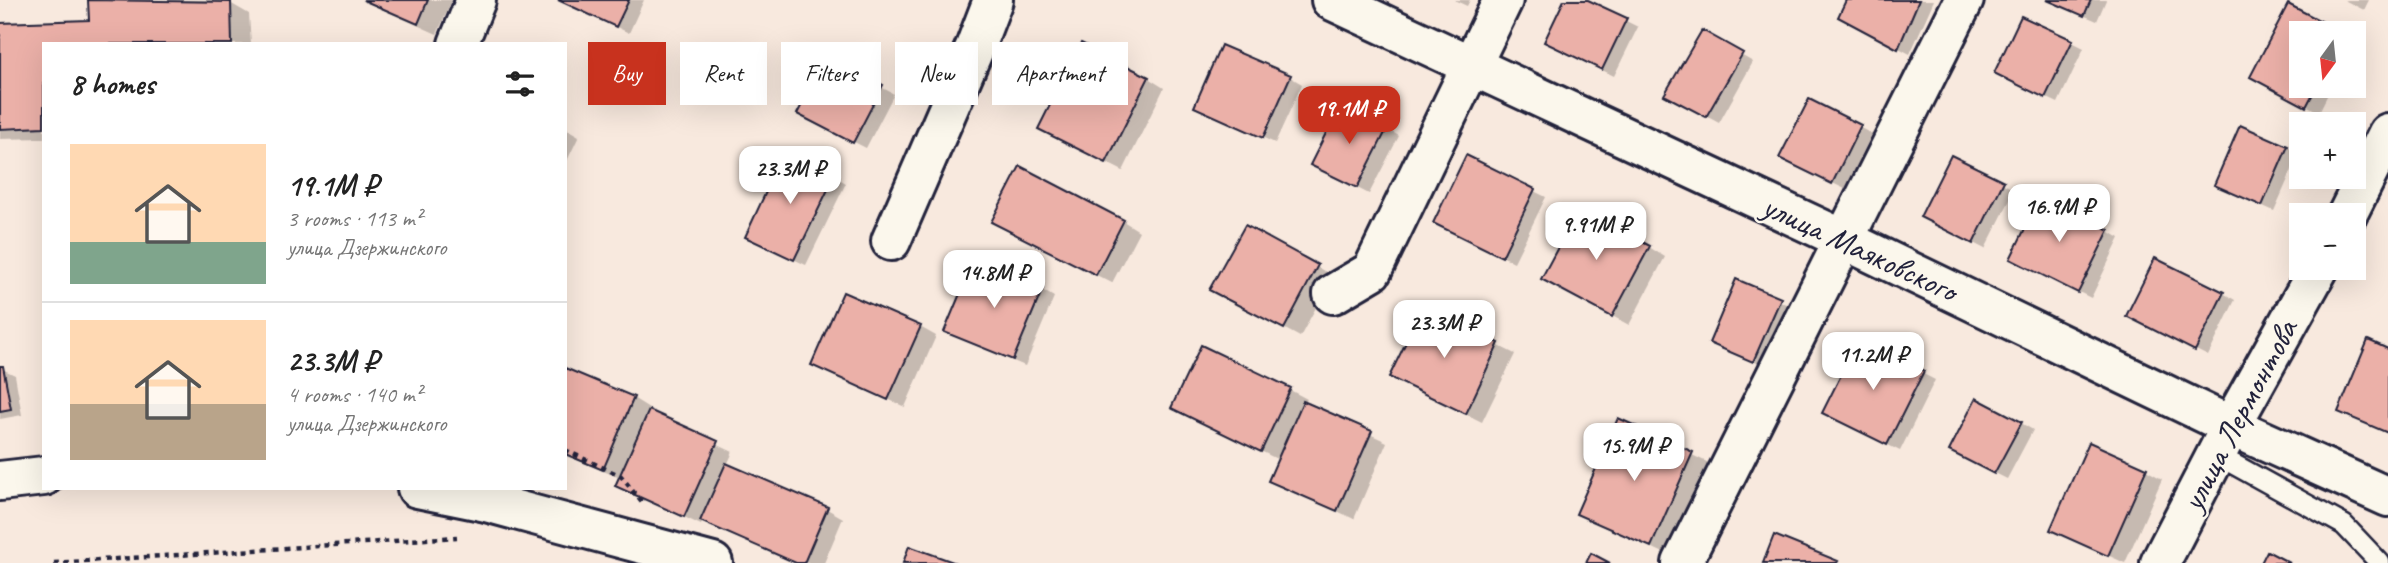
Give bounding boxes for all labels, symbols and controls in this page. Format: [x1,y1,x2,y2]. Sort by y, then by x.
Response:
north arrow [2289,21,2366,98]
map controls [2289,21,2366,280]
chip: Buy [588,42,666,105]
chip: Rent [680,42,767,105]
chip: Filters [781,42,881,105]
chip: New [895,42,978,105]
chip: Apartment [992,42,1128,105]
text: 8 homes [70,65,155,103]
icon: filters [501,65,539,103]
pin: 19.1M ₽ [1284,86,1414,146]
text: 19.1M ₽ [1314,94,1384,123]
button: + [2289,112,2366,189]
pin: 23.3M ₽ [725,146,855,206]
text: 23.3M ₽ [755,154,825,183]
text: 19.1M ₽ [287,166,378,204]
icon: home [126,172,210,256]
street label: улица Маяковского [1754,184,1967,313]
pin: 16.9M ₽ [1994,184,2124,244]
text: 16.9M ₽ [2024,192,2094,221]
pin: 9.91M ₽ [1531,202,1661,262]
button: − [2289,203,2366,280]
text: 3 rooms · 113 m² [287,204,422,233]
text: 9.91M ₽ [1561,210,1631,239]
text: улица Дзержинского [287,233,446,262]
pin: 14.8M ₽ [929,250,1059,310]
text: 14.8M ₽ [959,258,1029,287]
pin: 23.3M ₽ [1379,300,1509,360]
text: 23.3M ₽ [1409,308,1479,337]
street label: улица Лермонтова [2170,310,2308,520]
pin: 11.2M ₽ [1808,332,1938,392]
text: 11.2M ₽ [1838,340,1908,369]
text: 23.3M ₽ [287,342,378,380]
icon: home [126,348,210,432]
text: 4 rooms · 140 m² [287,380,422,409]
text: улица Дзержинского [287,409,446,438]
pin: 15.9M ₽ [1569,424,1699,483]
text: 15.9M ₽ [1599,431,1669,460]

